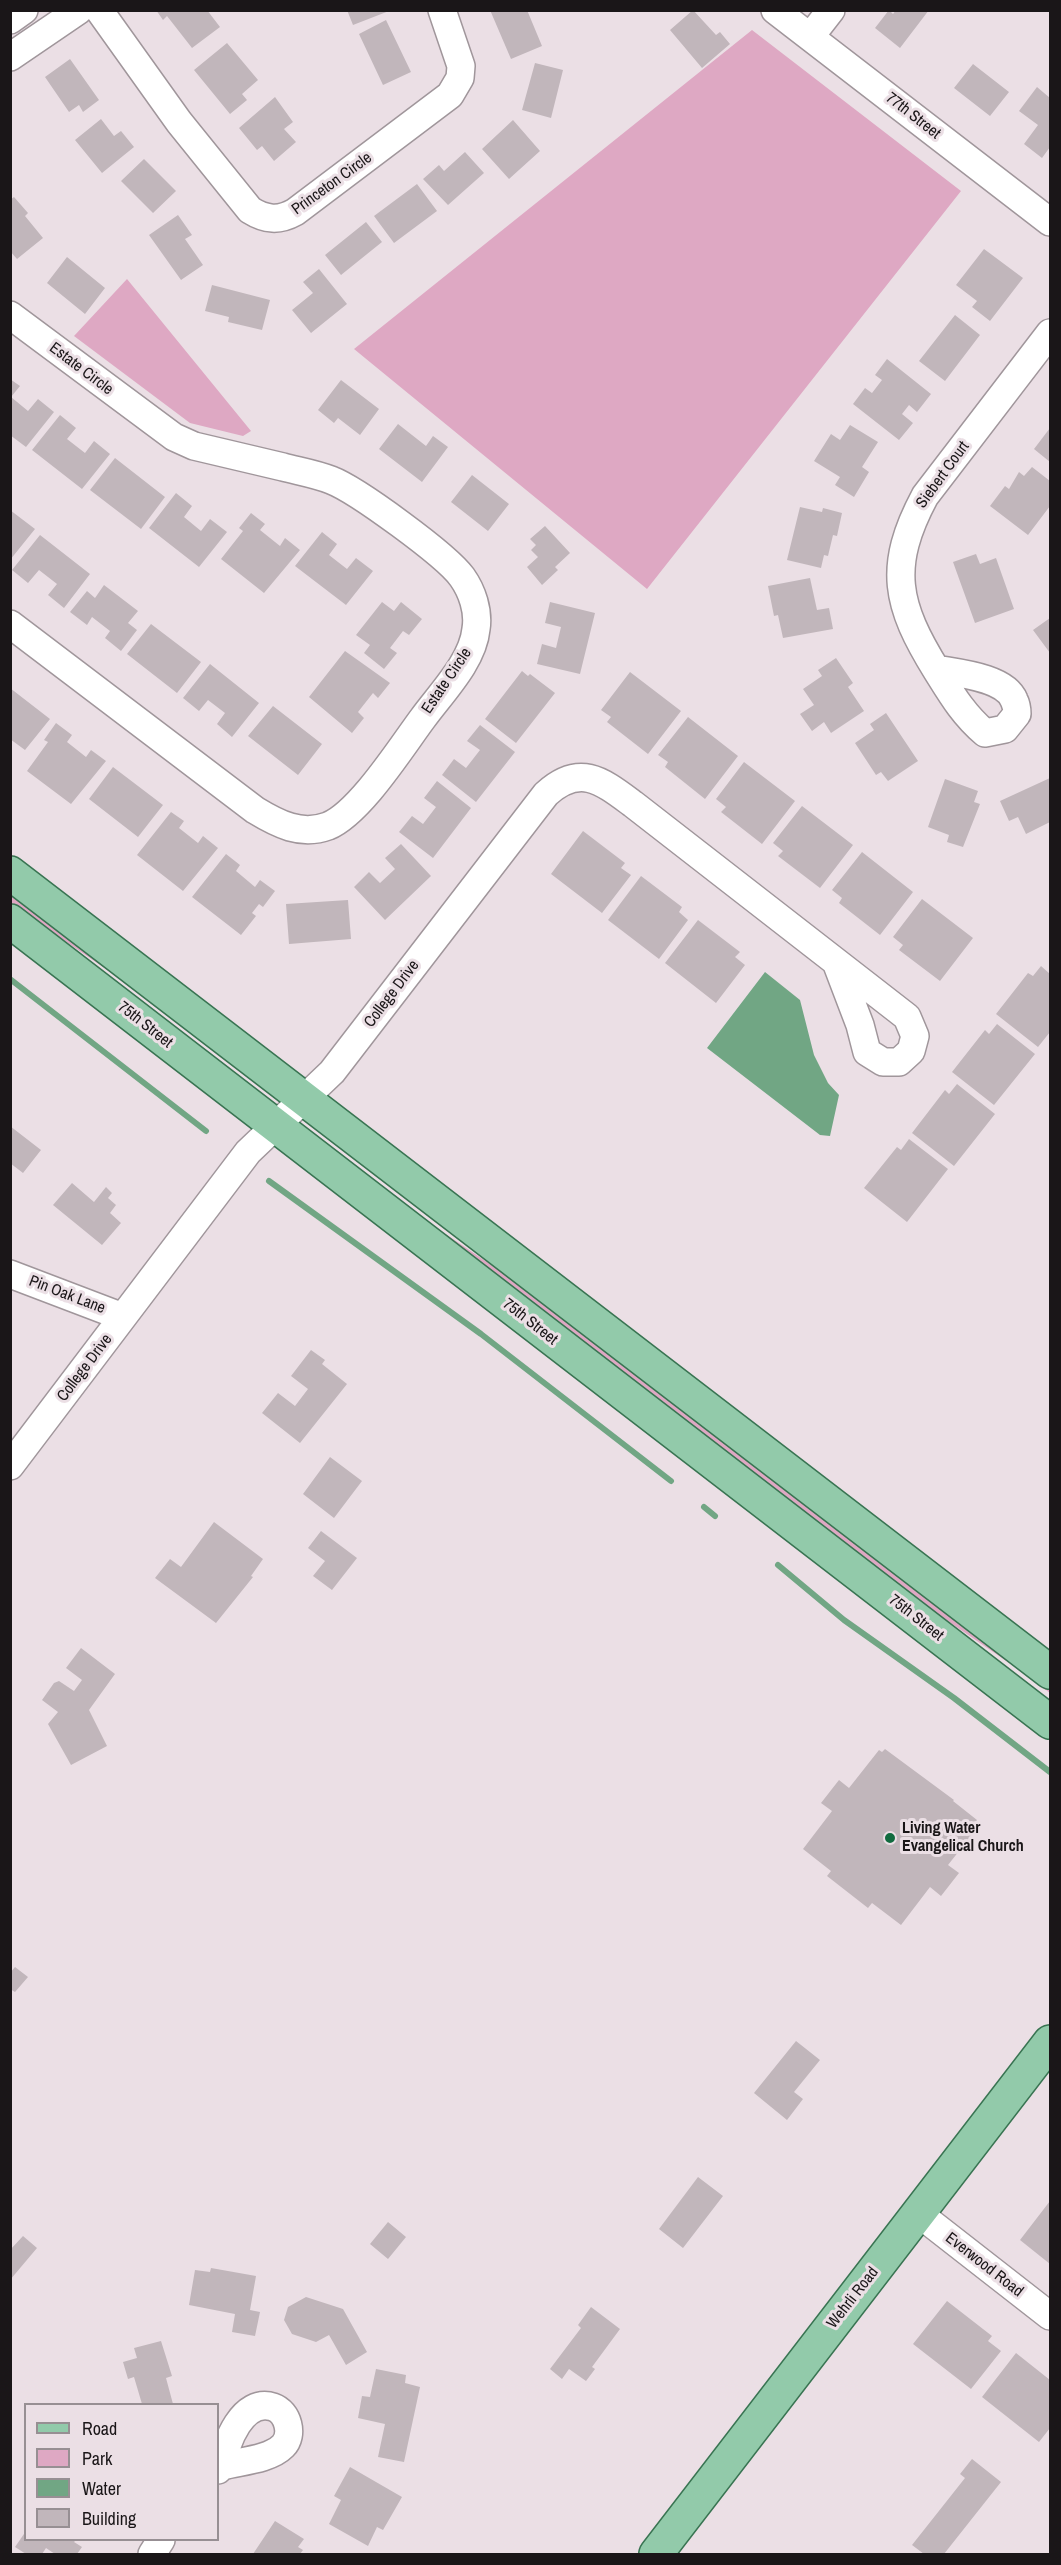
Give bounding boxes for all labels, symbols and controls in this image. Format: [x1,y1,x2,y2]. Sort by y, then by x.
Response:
street label: 77th Street [882,89,944,143]
street label: Princeton Circle [288,149,376,219]
street label: Estate Circle [45,339,117,399]
street label: Siebert Court [912,438,974,512]
street label: Estate Circle [418,644,476,718]
street label: College Drive [360,956,424,1032]
street label: 75th Street [114,998,176,1052]
street label: Pin Oak Lane [26,1272,108,1318]
street label: 75th Street [499,1295,561,1349]
street label: College Drive [53,1330,117,1406]
street label: 75th Street [885,1591,947,1645]
place label: Living Water Evangelical Church [902,1819,1024,1857]
marker: Living Water Evangelical Church [883,1831,897,1845]
street label: Everwood Road [941,2229,1027,2301]
street label: Wehrli Road [823,2263,883,2333]
legend [24,2403,219,2541]
text: Road [82,2416,117,2441]
text: Park [82,2446,112,2471]
text: Water [82,2476,121,2501]
text: Building [82,2506,136,2531]

